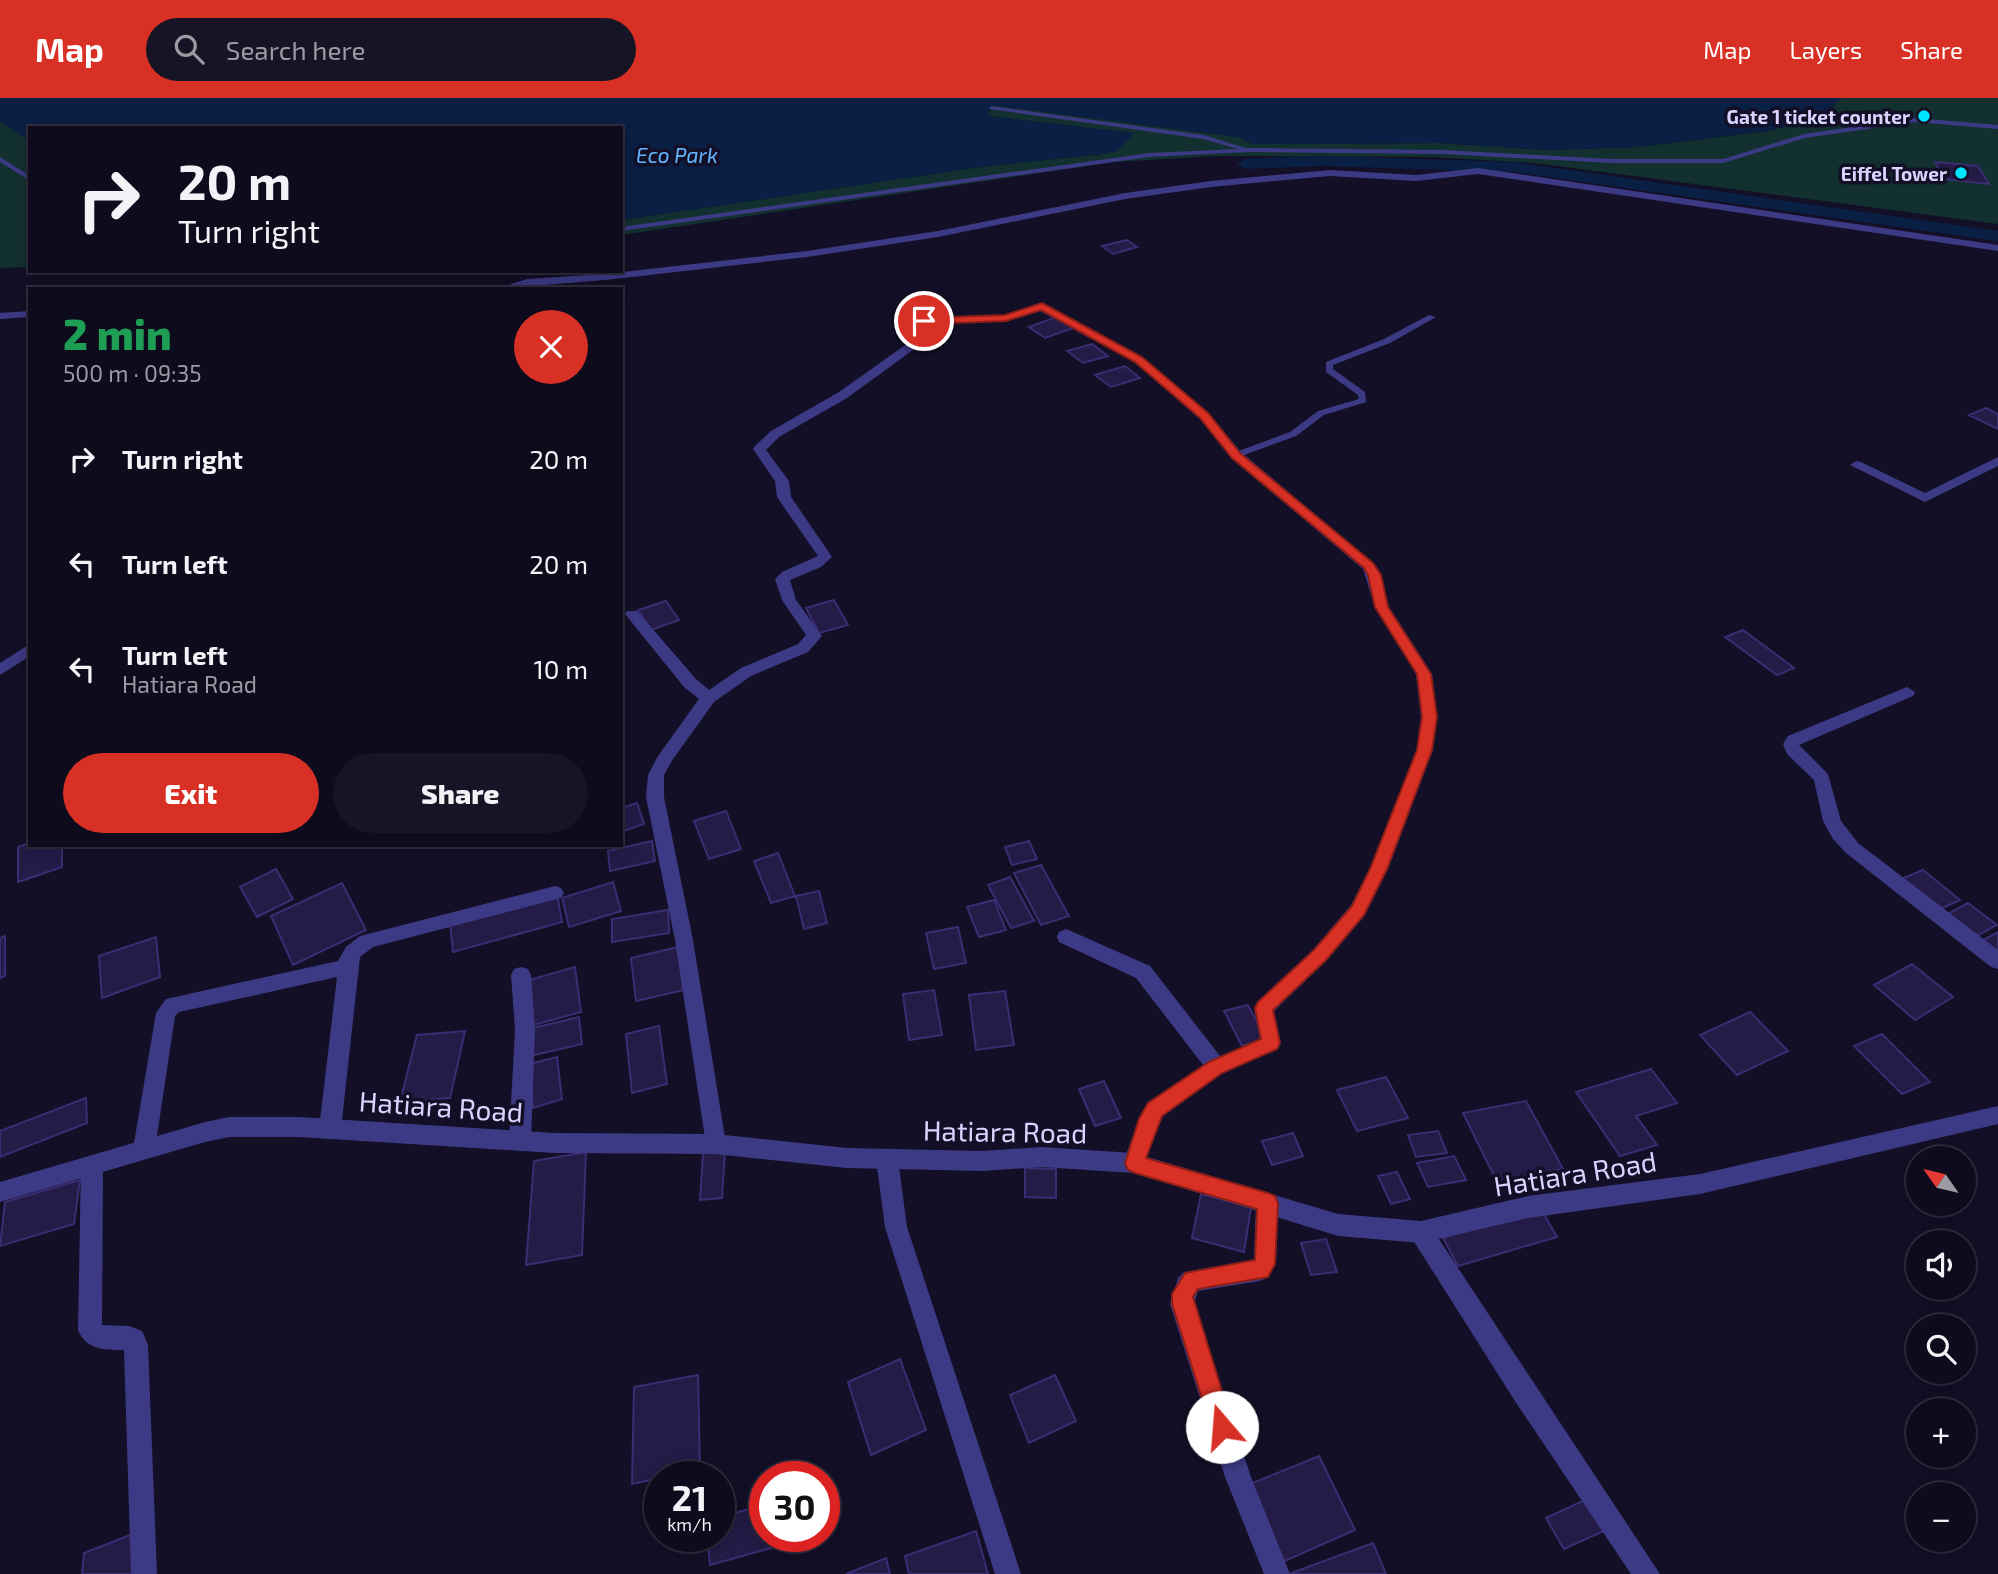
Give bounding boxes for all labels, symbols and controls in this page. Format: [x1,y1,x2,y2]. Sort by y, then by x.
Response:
search box [146,18,636,81]
text: Map [35,29,104,69]
icon: search [170,30,208,68]
text: Search here [226,34,365,65]
text: Map [1703,35,1751,64]
text: Layers [1789,35,1862,64]
text: Share [1900,35,1963,64]
place label: Gate 1 ticket counter [1727,105,1910,128]
marker: Gate 1 ticket counter [1916,108,1932,124]
water label: Eco Park [636,142,718,167]
text: 20 m [178,151,291,210]
icon: right [63,154,154,245]
place label: Eiffel Tower [1841,162,1947,185]
marker: Eiffel Tower [1953,165,1969,181]
text: Turn right [178,211,320,249]
pin [894,291,954,351]
icon: arrive [905,302,943,340]
text: 2 min [63,308,172,358]
button: close [514,310,588,384]
text: 500 m · 09:35 [63,359,202,387]
icon: right [63,440,101,478]
text: Turn right [122,443,243,474]
text: 20 m [529,443,588,474]
icon: left [63,545,101,583]
text: Turn left [122,548,228,579]
text: 20 m [529,548,588,579]
text: Turn left [122,639,228,670]
icon: left [63,650,101,688]
text: 10 m [533,653,588,684]
text: Hatiara Road [122,670,257,698]
button: Exit [63,753,319,833]
button: Share [333,753,588,833]
street label: Hatiara Road [358,1083,524,1129]
street label: Hatiara Road [923,1113,1087,1149]
street label: Hatiara Road [1491,1143,1659,1203]
north arrow [1906,1146,1976,1216]
map controls [1906,1146,1976,1552]
button: sound [1906,1230,1976,1300]
button: search [1906,1314,1976,1384]
position arrow [1185,1390,1259,1464]
button: + [1906,1398,1976,1468]
speed limit sign: 30 [749,1461,840,1552]
text: 21 [672,1476,707,1518]
button: − [1906,1482,1976,1552]
text: km/h [667,1513,712,1535]

